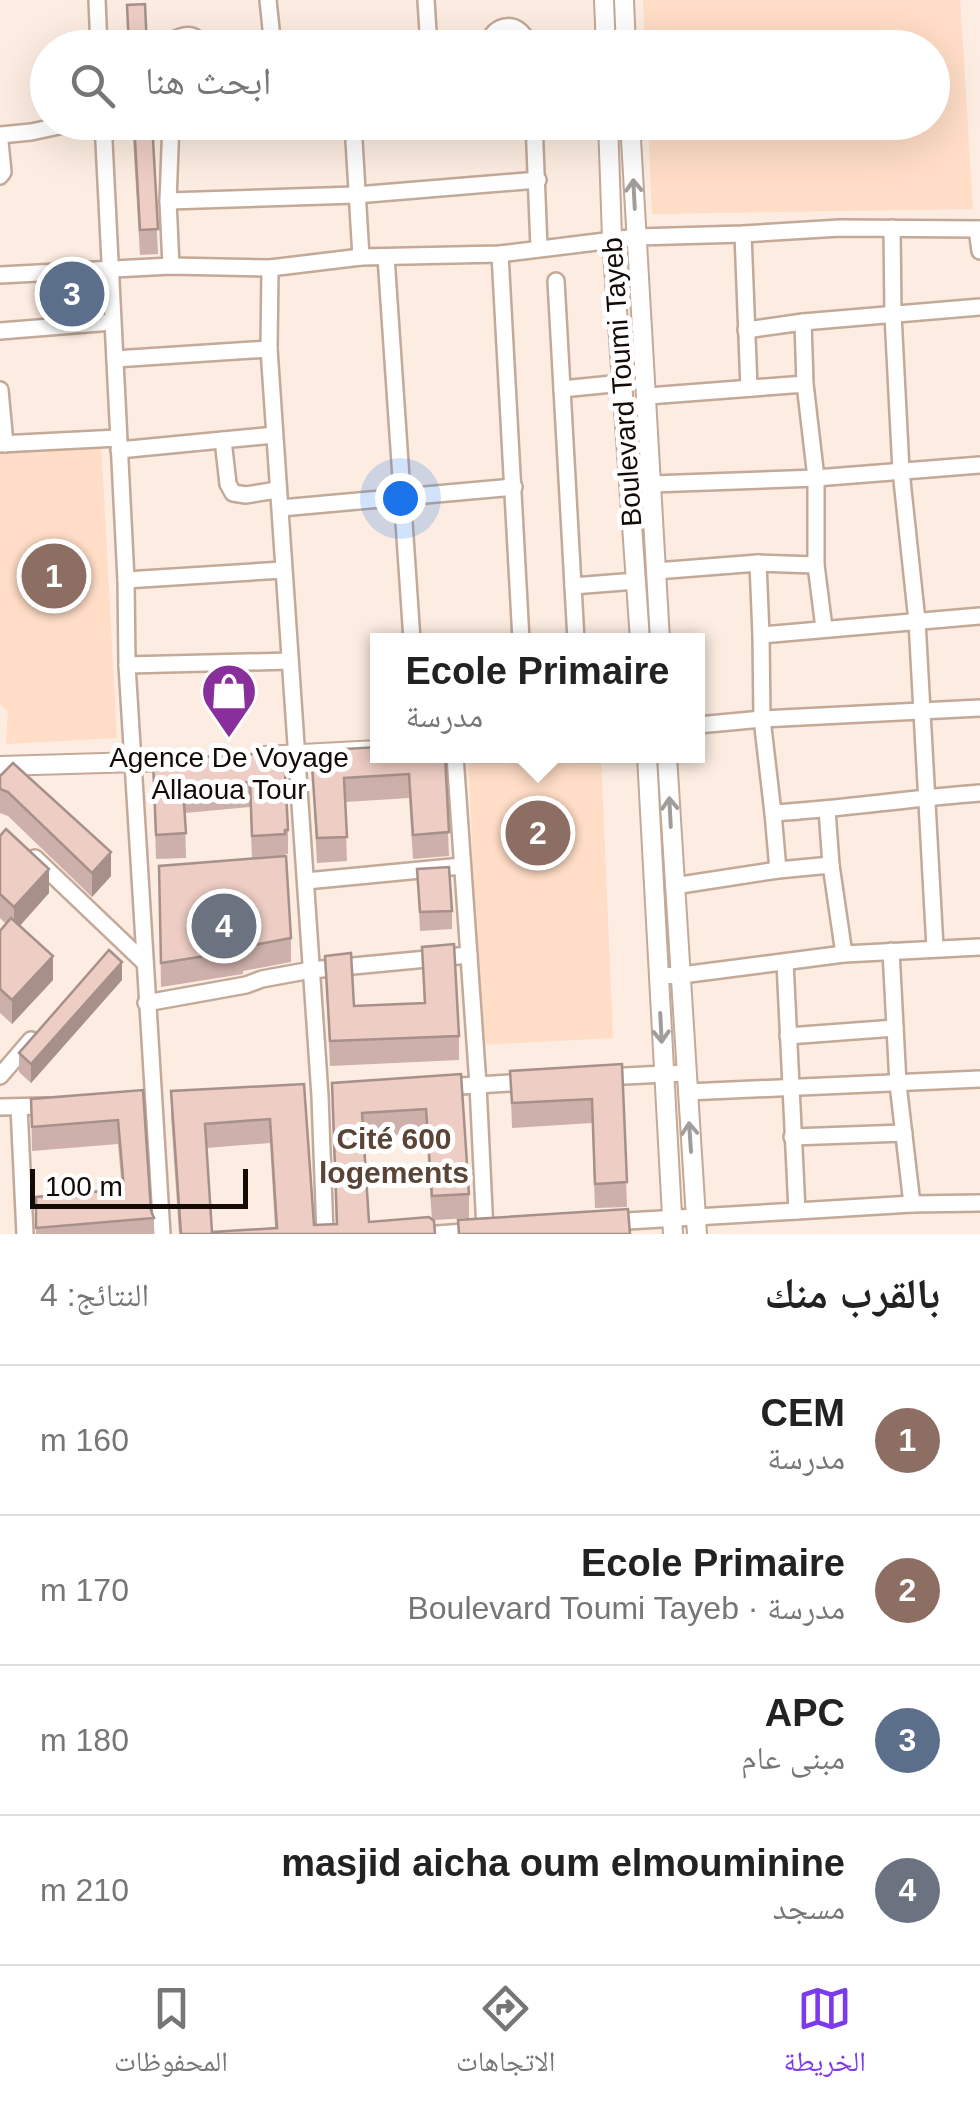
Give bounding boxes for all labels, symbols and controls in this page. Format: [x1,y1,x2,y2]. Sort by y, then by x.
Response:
search box [30,30,950,140]
icon: search [65,58,120,113]
text: ابحث هنا [145,60,271,102]
one-way arrow [624,178,643,210]
street label: Boulevard Toumi Tayeb [596,236,648,528]
pin: 3 [40,256,104,332]
your location [375,473,426,524]
pin: 1 [22,538,86,614]
popup [370,633,705,763]
text: Ecole Primaire [405,650,670,692]
shop icon: Agence De Voyage Allaoua Tour [199,661,259,740]
text: مدرسة [405,698,483,734]
place label: Agence De Voyage Allaoua Tour [109,742,349,805]
pin: 2 [506,796,570,870]
one-way arrow [660,797,679,829]
pin: 4 [192,888,256,964]
one-way arrow [652,1011,671,1043]
one-way arrow [680,1121,699,1153]
district label: Cité 600 logements [319,1122,469,1189]
scale bar [30,1164,248,1208]
text: 100 m [45,1171,123,1202]
text: بالقرب منك [764,1270,940,1317]
text: النتائج: 4 [40,1277,149,1313]
text: CEM [761,1392,845,1434]
text: 160 m [40,1422,129,1458]
text: 1 [899,1422,916,1458]
text: مدرسة [767,1440,845,1476]
text: Ecole Primaire [581,1542,845,1584]
text: 170 m [40,1572,129,1608]
text: 2 [899,1572,916,1608]
text: مدرسة · Boulevard Toumi Tayeb [407,1590,845,1626]
text: APC [765,1692,845,1734]
text: 180 m [40,1722,129,1758]
text: 3 [899,1722,916,1758]
text: مبنى عام [741,1740,845,1776]
text: masjid aicha oum elmouminine [281,1842,845,1884]
text: 210 m [40,1872,129,1908]
text: 4 [899,1872,916,1908]
text: مسجد [773,1890,845,1926]
tab: المحفوظات [114,1981,228,2089]
tab: الاتجاهات [456,1981,555,2089]
tab: الخريطة [784,1981,866,2089]

